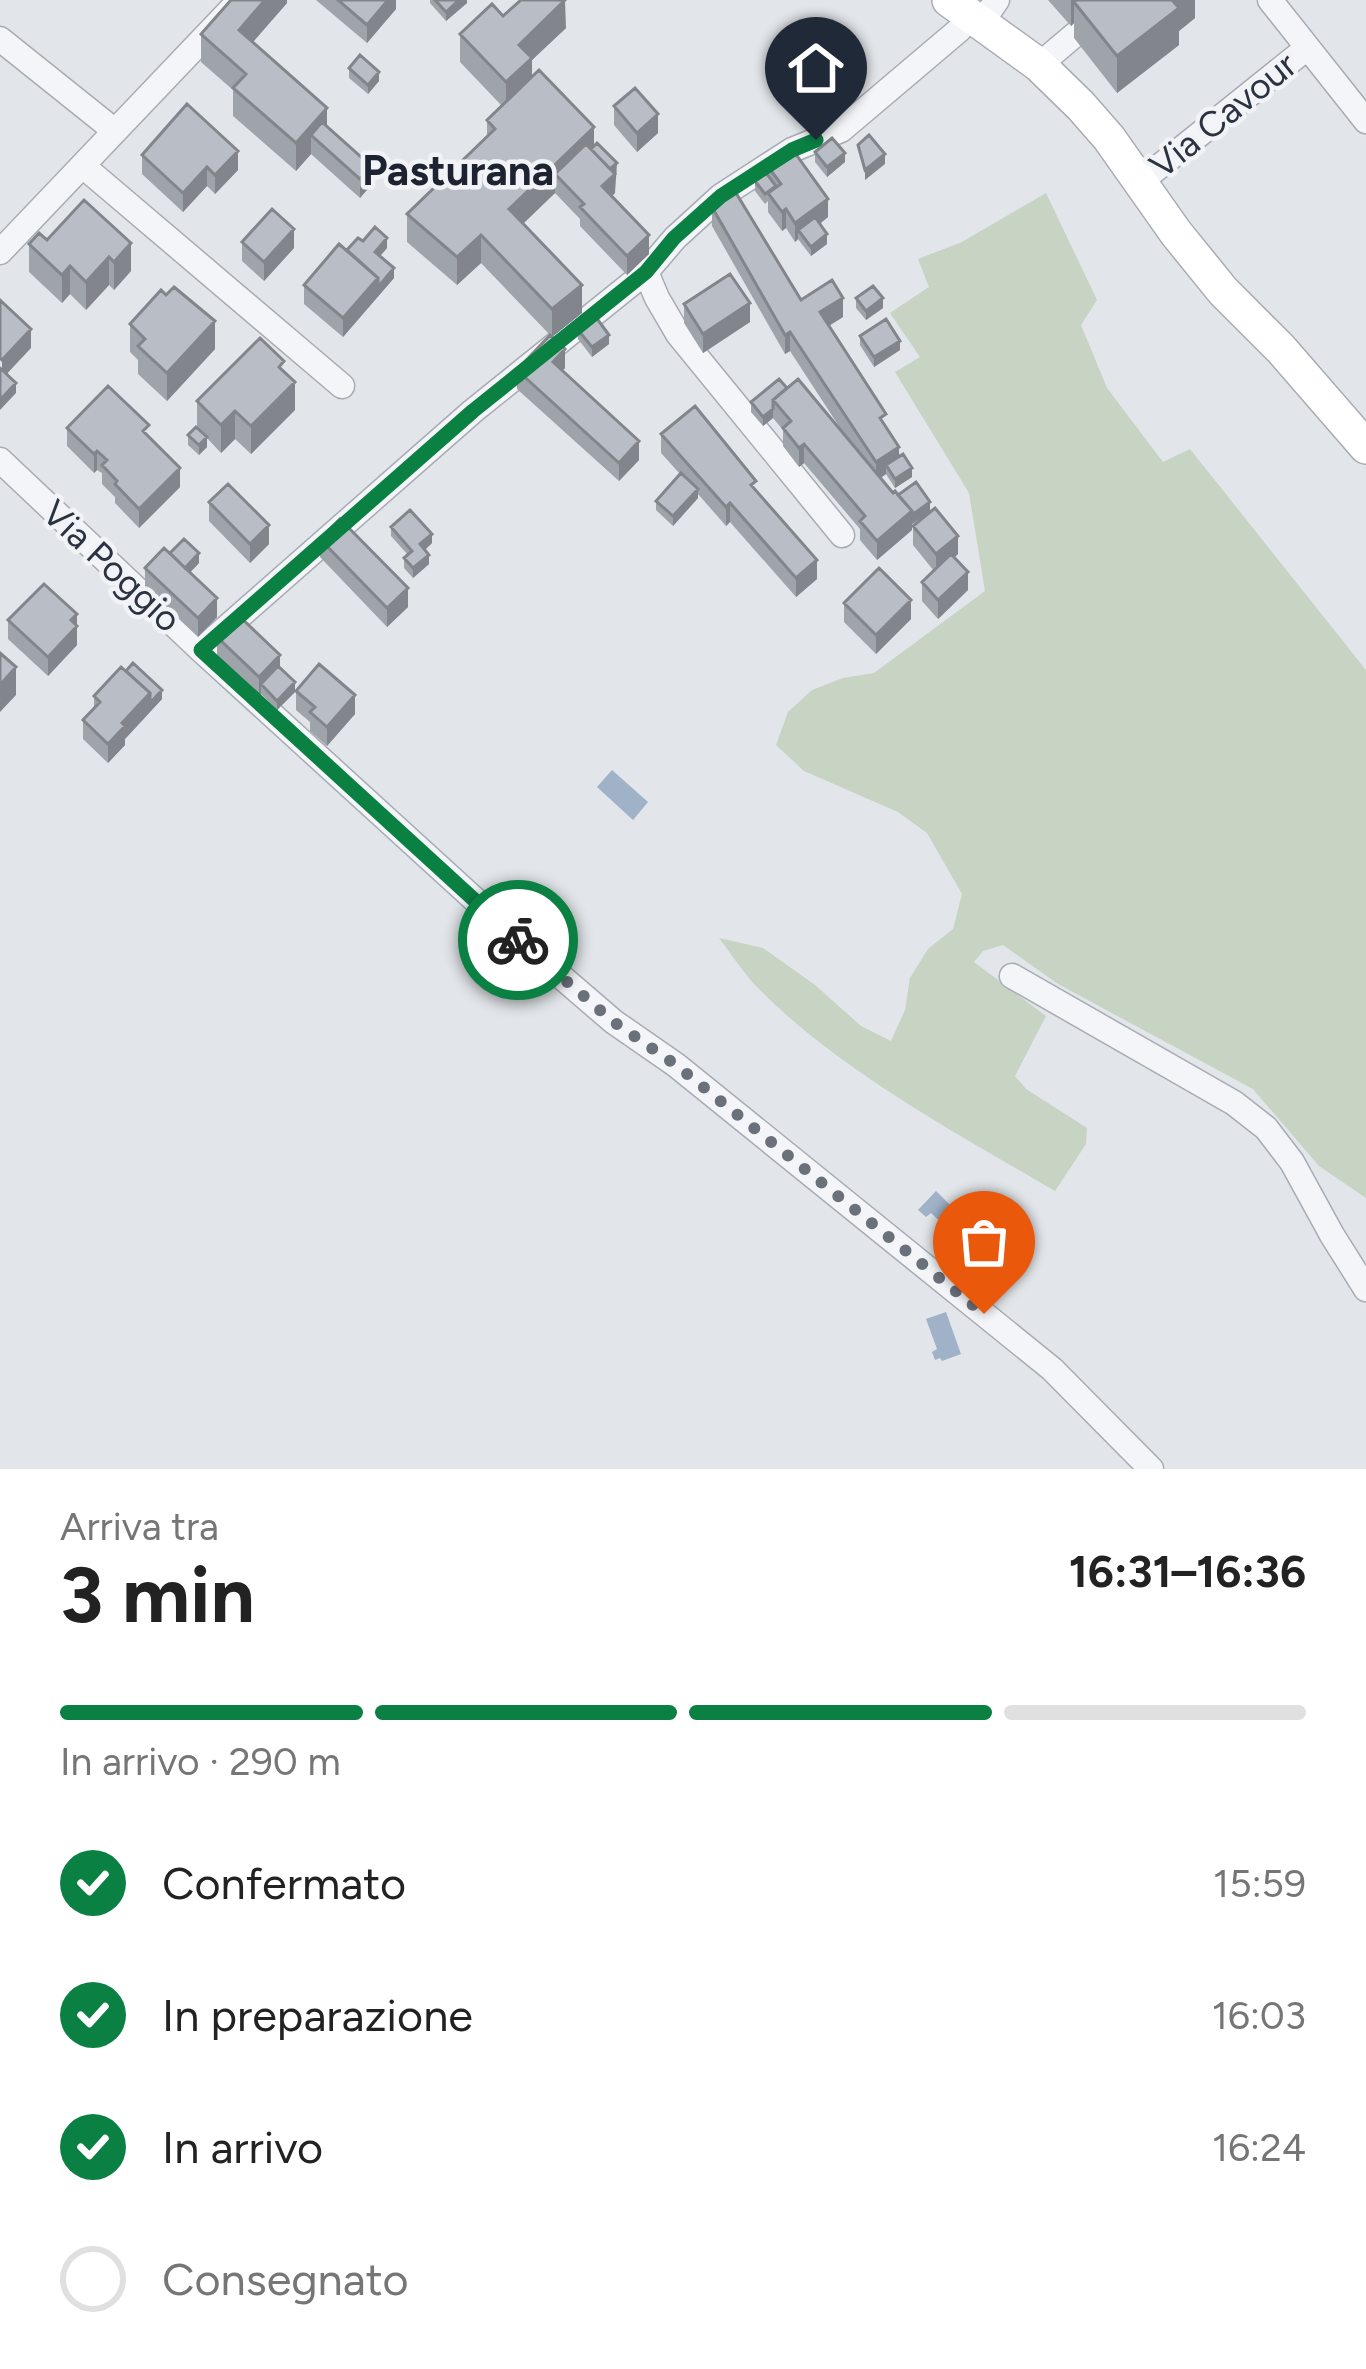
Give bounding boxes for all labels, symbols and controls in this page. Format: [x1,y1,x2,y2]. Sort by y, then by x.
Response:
pin [765,17,867,140]
icon: home [783,35,849,101]
street label: Via Cavour [1141,43,1305,187]
district label: Pasturana [362,145,554,196]
street label: Via Poggio [34,491,190,641]
courier [458,880,578,1000]
icon: bike [485,907,551,973]
pin [933,1191,1035,1314]
icon: bag [951,1209,1017,1275]
text: Arriva tra [60,1503,219,1550]
text: 16:31–16:36 [1069,1544,1306,1598]
text: 3 min [60,1548,255,1642]
text: In arrivo · 290 m [60,1738,341,1785]
icon: check [60,1850,126,1916]
text: Confermato [162,1856,406,1910]
text: 15:59 [1213,1860,1306,1907]
icon: check [60,1982,126,2048]
text: In preparazione [162,1988,473,2042]
text: 16:03 [1212,1992,1306,2039]
icon: check [60,2114,126,2180]
text: In arrivo [162,2120,323,2174]
text: 16:24 [1212,2124,1306,2171]
text: Consegnato [162,2252,409,2306]

